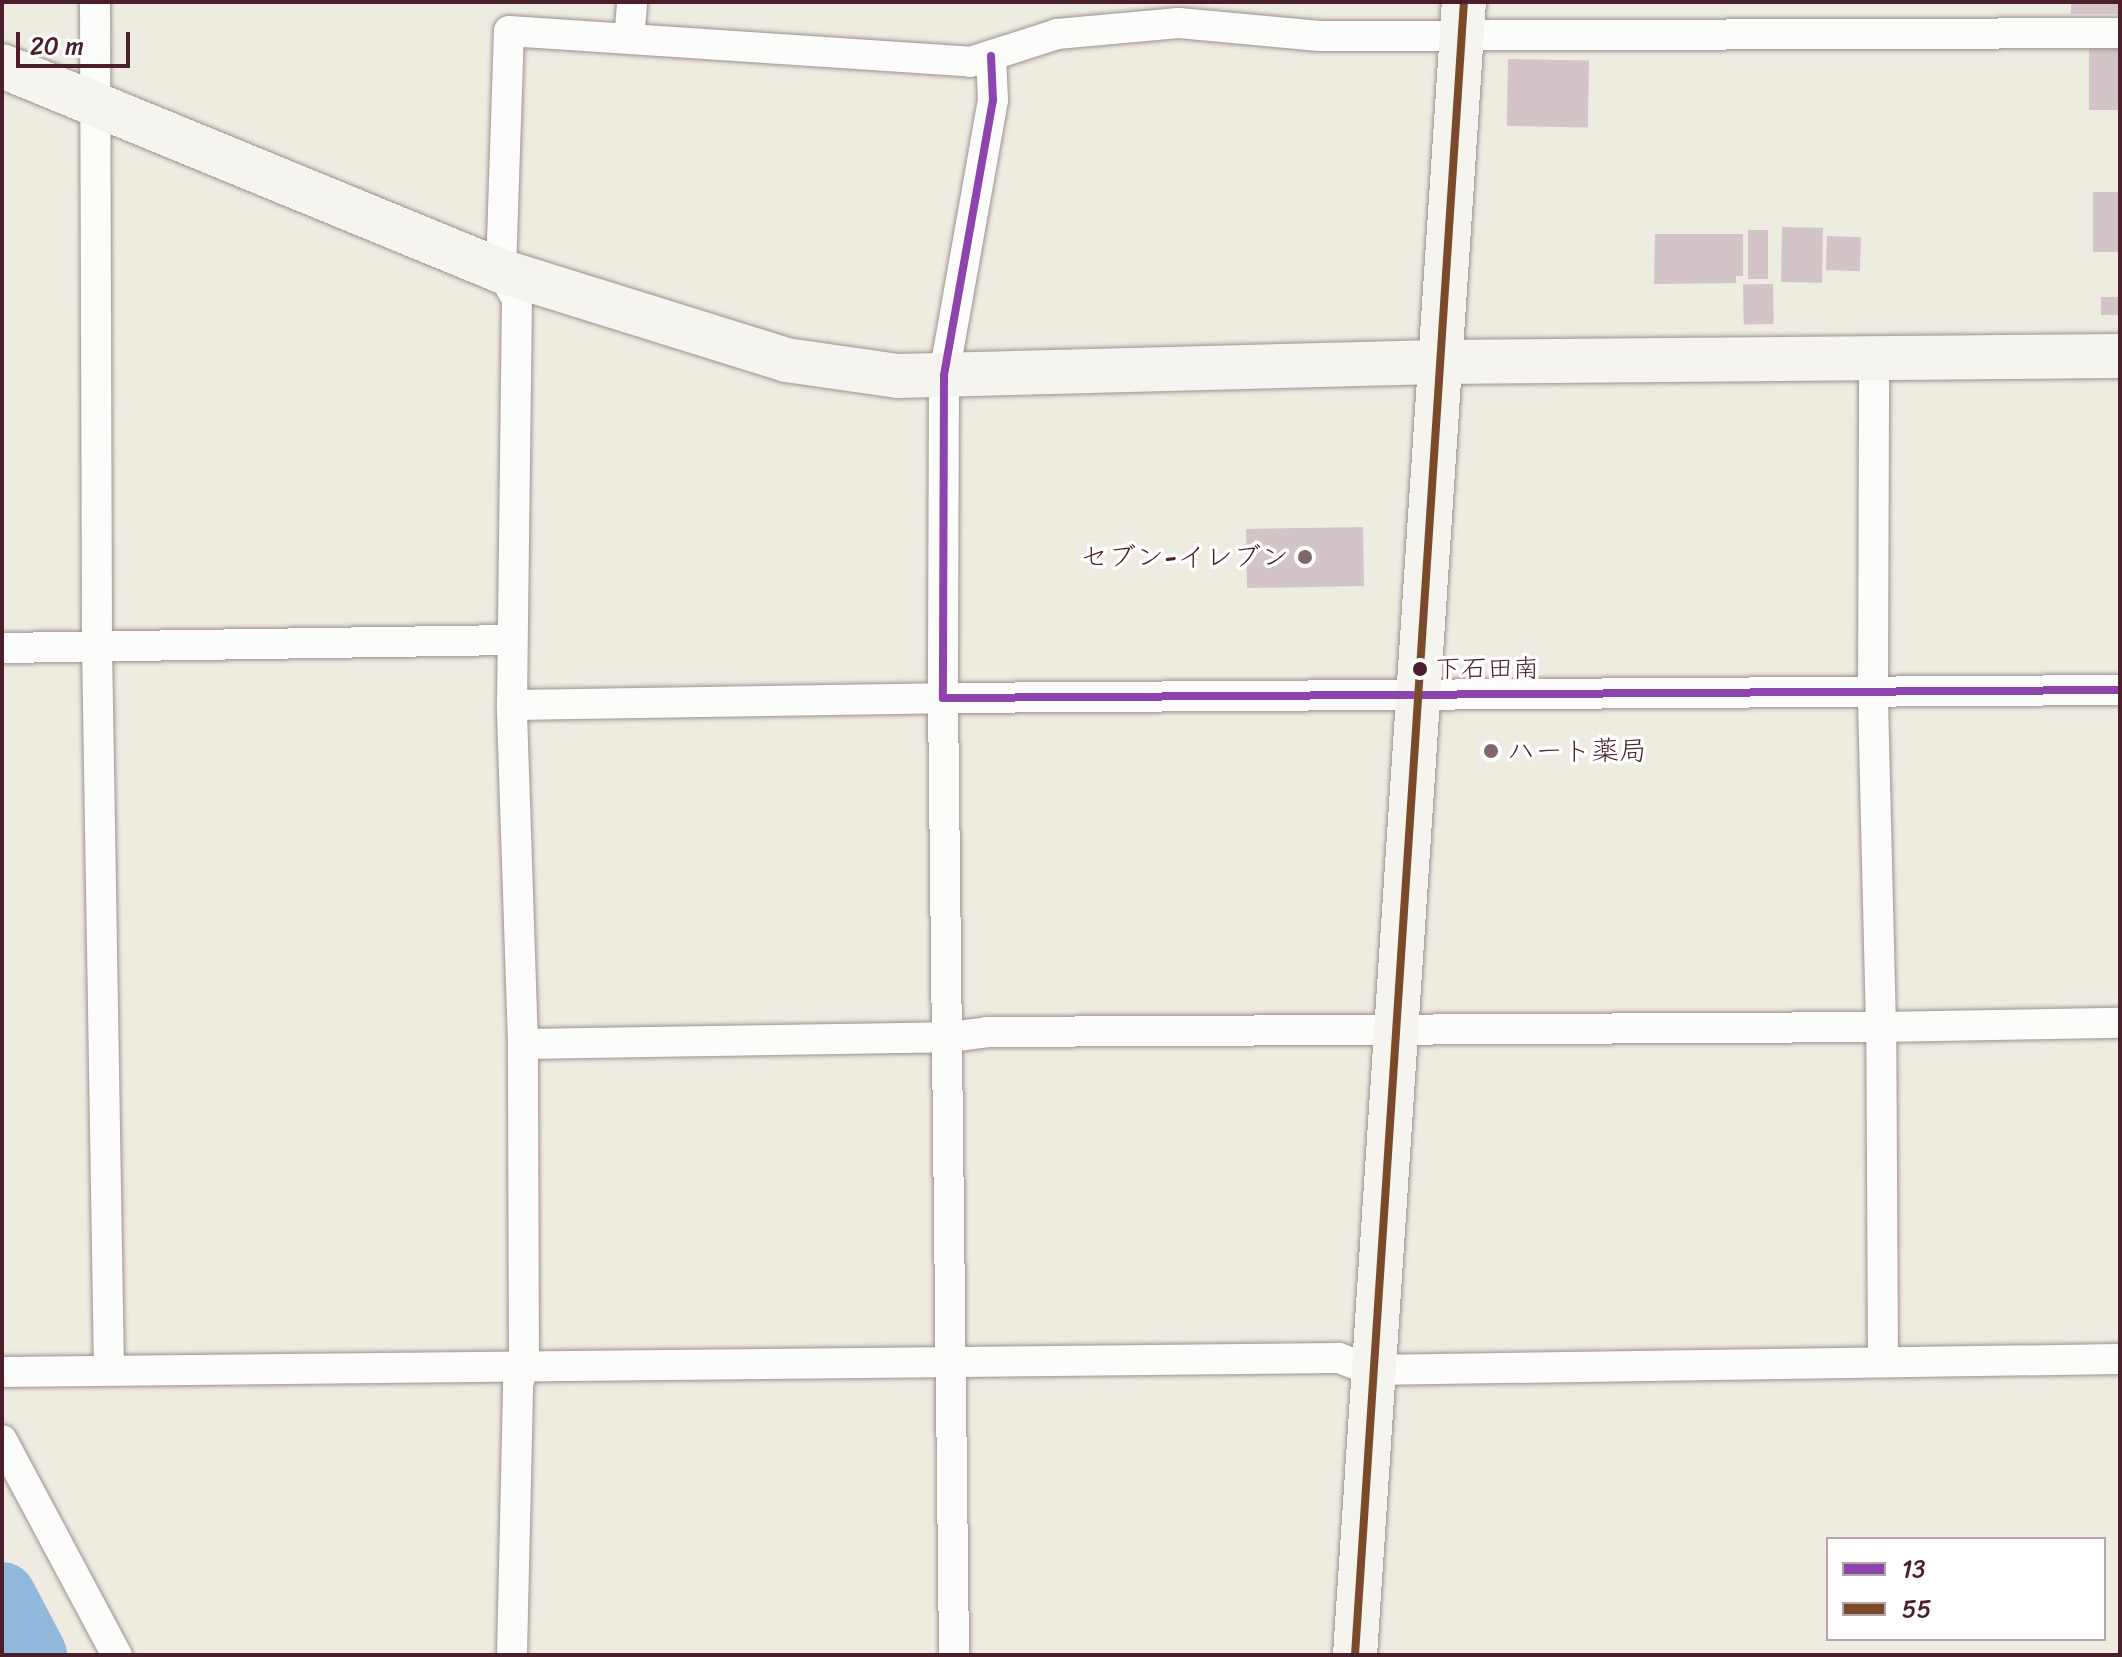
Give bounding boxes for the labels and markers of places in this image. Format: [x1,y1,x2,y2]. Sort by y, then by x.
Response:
place label: セブン-イレブン [1080,540,1289,574]
marker: セブン-イレブン [1296,548,1314,566]
place label: 下石田南 [1435,653,1539,685]
marker: 下石田南 [1412,661,1428,677]
place label: ハート薬局 [1507,734,1647,768]
marker: ハート薬局 [1482,742,1500,760]

